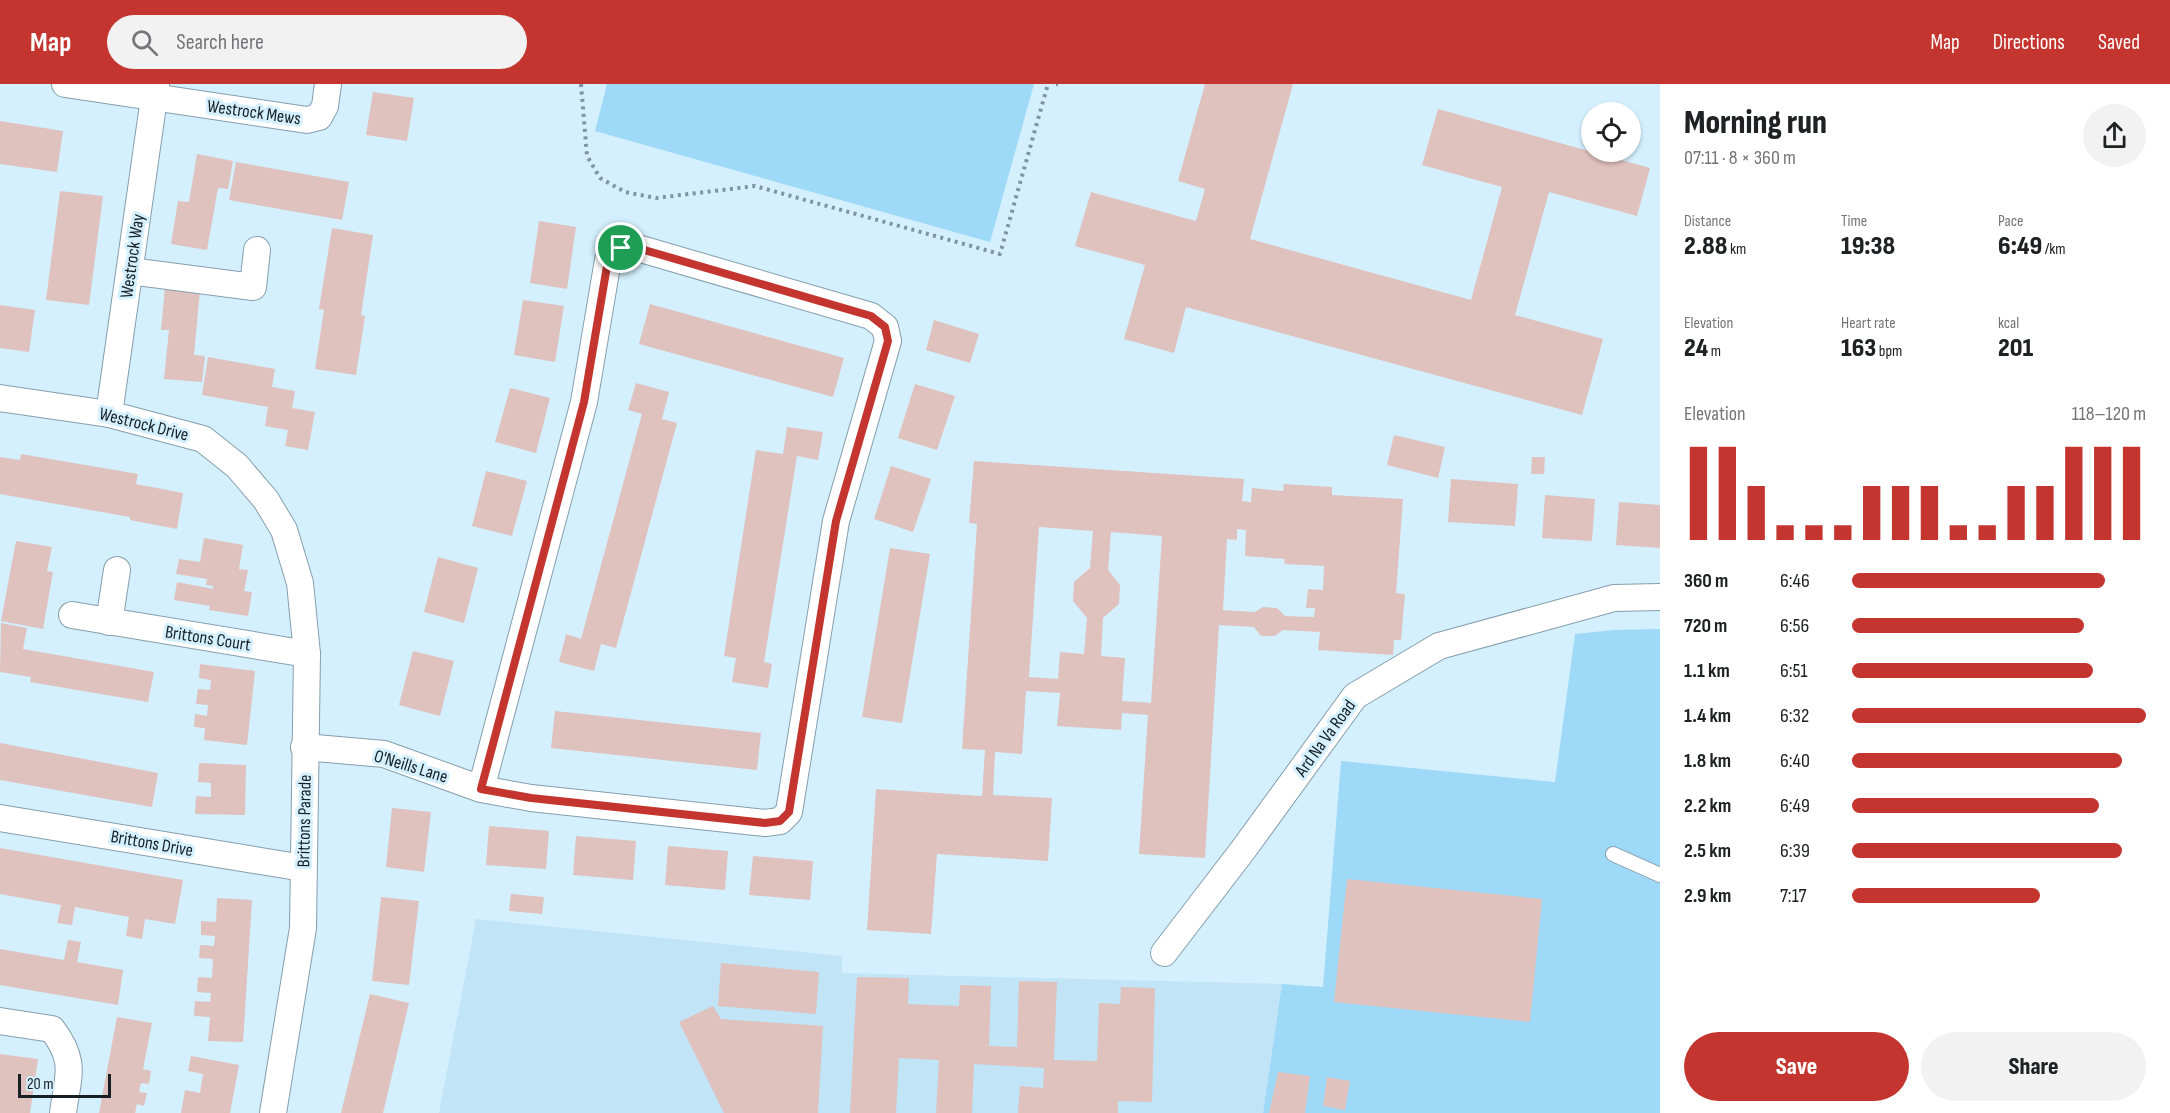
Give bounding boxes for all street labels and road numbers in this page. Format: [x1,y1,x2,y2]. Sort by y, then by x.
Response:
street label: Westrock Mews [206,96,302,129]
street label: Westrock Way [116,213,149,300]
street label: Westrock Drive [97,403,191,446]
street label: Brittons Court [164,621,253,656]
street label: Ard Na Va Road [1290,696,1360,782]
street label: O'Neills Lane [371,745,450,788]
street label: Brittons Parade [293,774,316,868]
street label: Brittons Drive [109,826,195,861]

